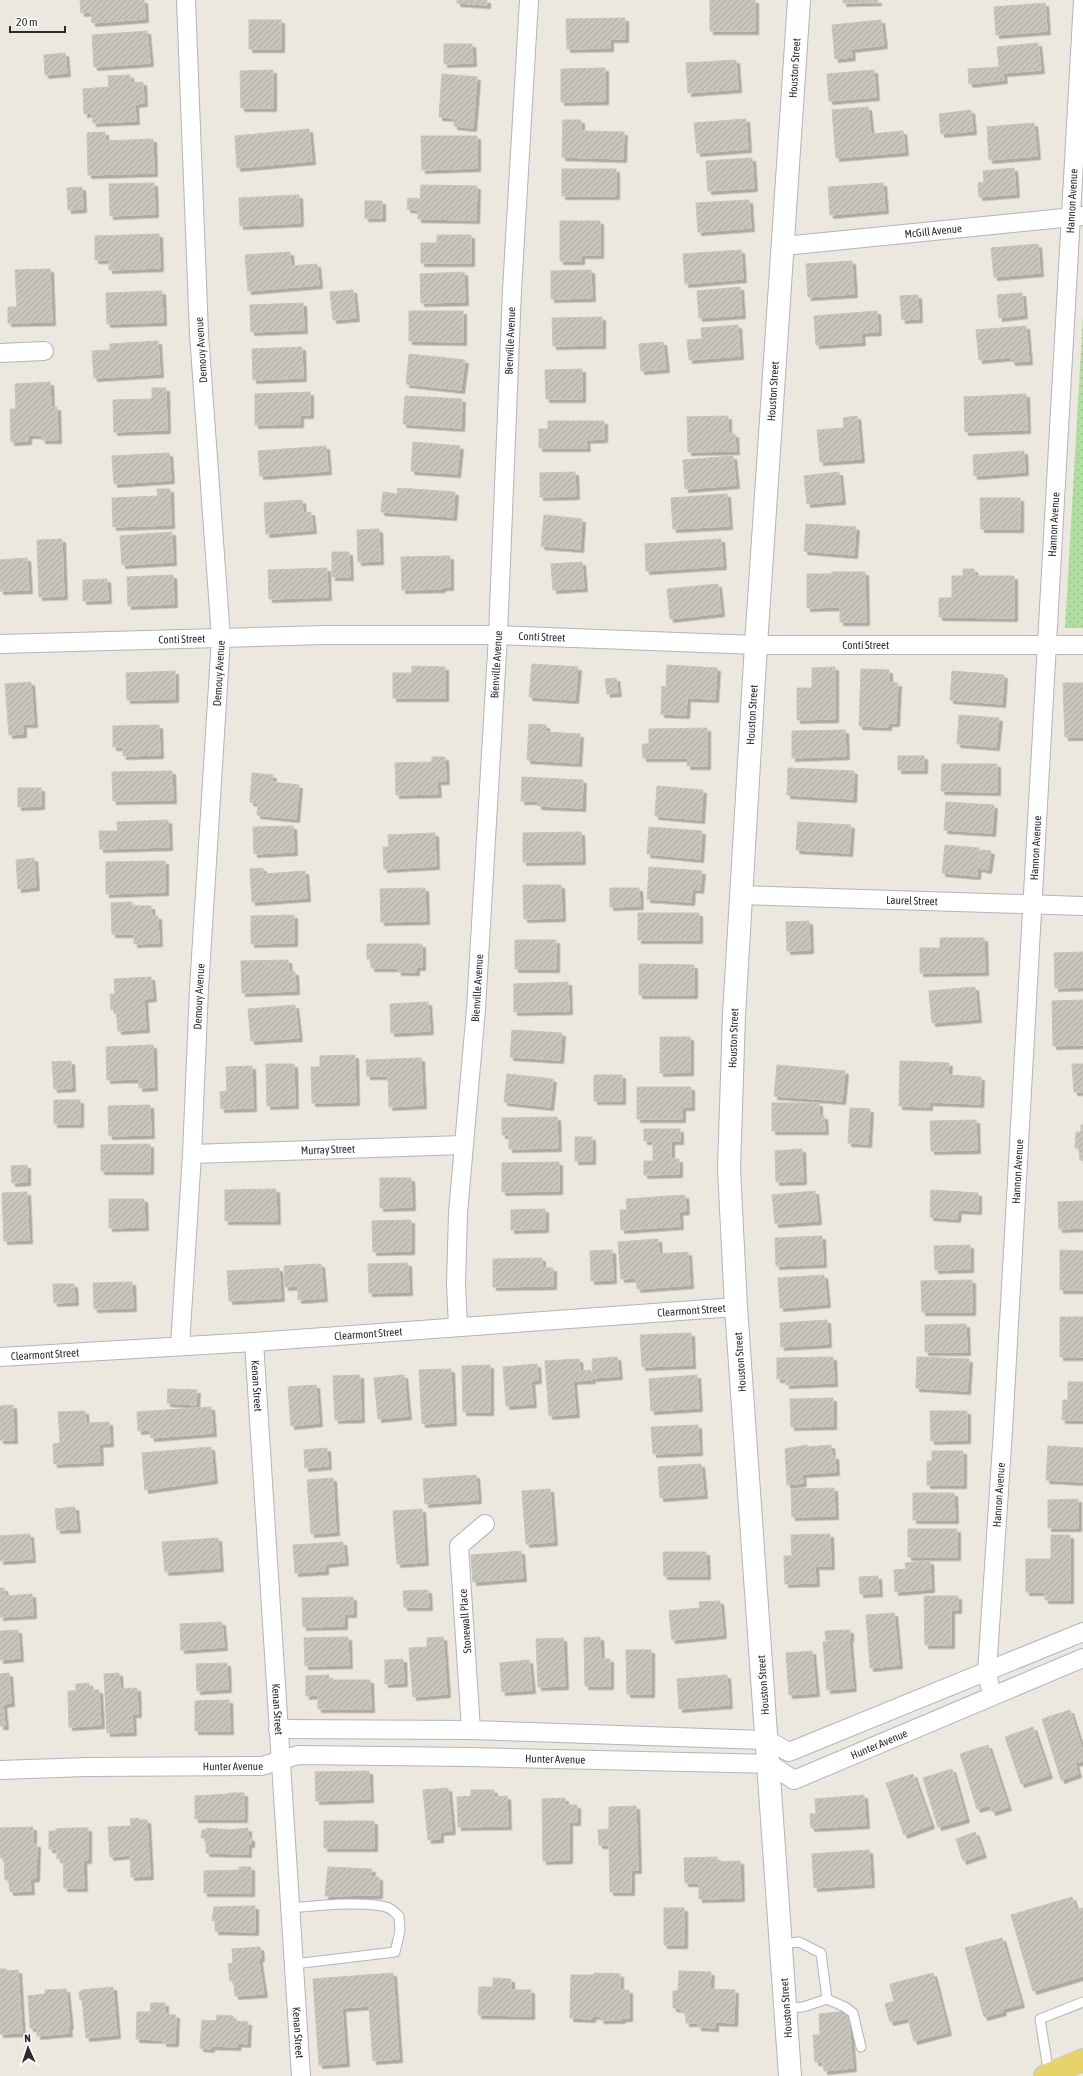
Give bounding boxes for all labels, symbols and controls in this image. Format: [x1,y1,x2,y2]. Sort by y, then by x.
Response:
scale bar [10,8,65,34]
text: 20 m [16,15,38,29]
street label: Houston Street [786,38,802,98]
street label: Hannon Avenue [1064,168,1080,234]
street label: McGill Avenue [904,222,963,240]
street label: Bienville Avenue [503,307,517,375]
street label: Demouy Avenue [193,317,209,383]
street label: Houston Street [765,361,781,422]
street label: Hannon Avenue [1046,492,1061,557]
street label: Bienville Avenue [488,630,504,699]
street label: Conti Street [518,630,565,644]
street label: Conti Street [158,632,206,646]
street label: Conti Street [842,639,889,651]
street label: Demouy Avenue [211,640,227,707]
street label: Houston Street [744,684,760,745]
street label: Hannon Avenue [1028,815,1043,881]
street label: Laurel Street [886,894,938,907]
street label: Bienville Avenue [469,954,485,1022]
street label: Demouy Avenue [191,963,207,1030]
street label: Houston Street [726,1008,740,1068]
street label: Hannon Avenue [1010,1139,1025,1204]
street label: Murray Street [301,1143,355,1156]
street label: Clearmont Street [657,1302,726,1319]
street label: Clearmont Street [334,1325,403,1342]
street label: Houston Street [732,1332,748,1392]
street label: Clearmont Street [10,1346,79,1362]
street label: Kenan Street [249,1360,264,1412]
street label: Hannon Avenue [991,1462,1007,1528]
street label: Stonewall Place [457,1588,473,1654]
street label: Houston Street [755,1655,771,1715]
street label: Kenan Street [270,1683,285,1735]
street label: Hunter Avenue [849,1727,909,1761]
street label: Hunter Avenue [525,1752,586,1766]
street label: Hunter Avenue [203,1760,263,1772]
street label: Houston Street [778,1978,794,2038]
street label: Kenan Street [291,2006,306,2059]
north arrow [8,2028,48,2068]
text: N [24,2032,31,2044]

